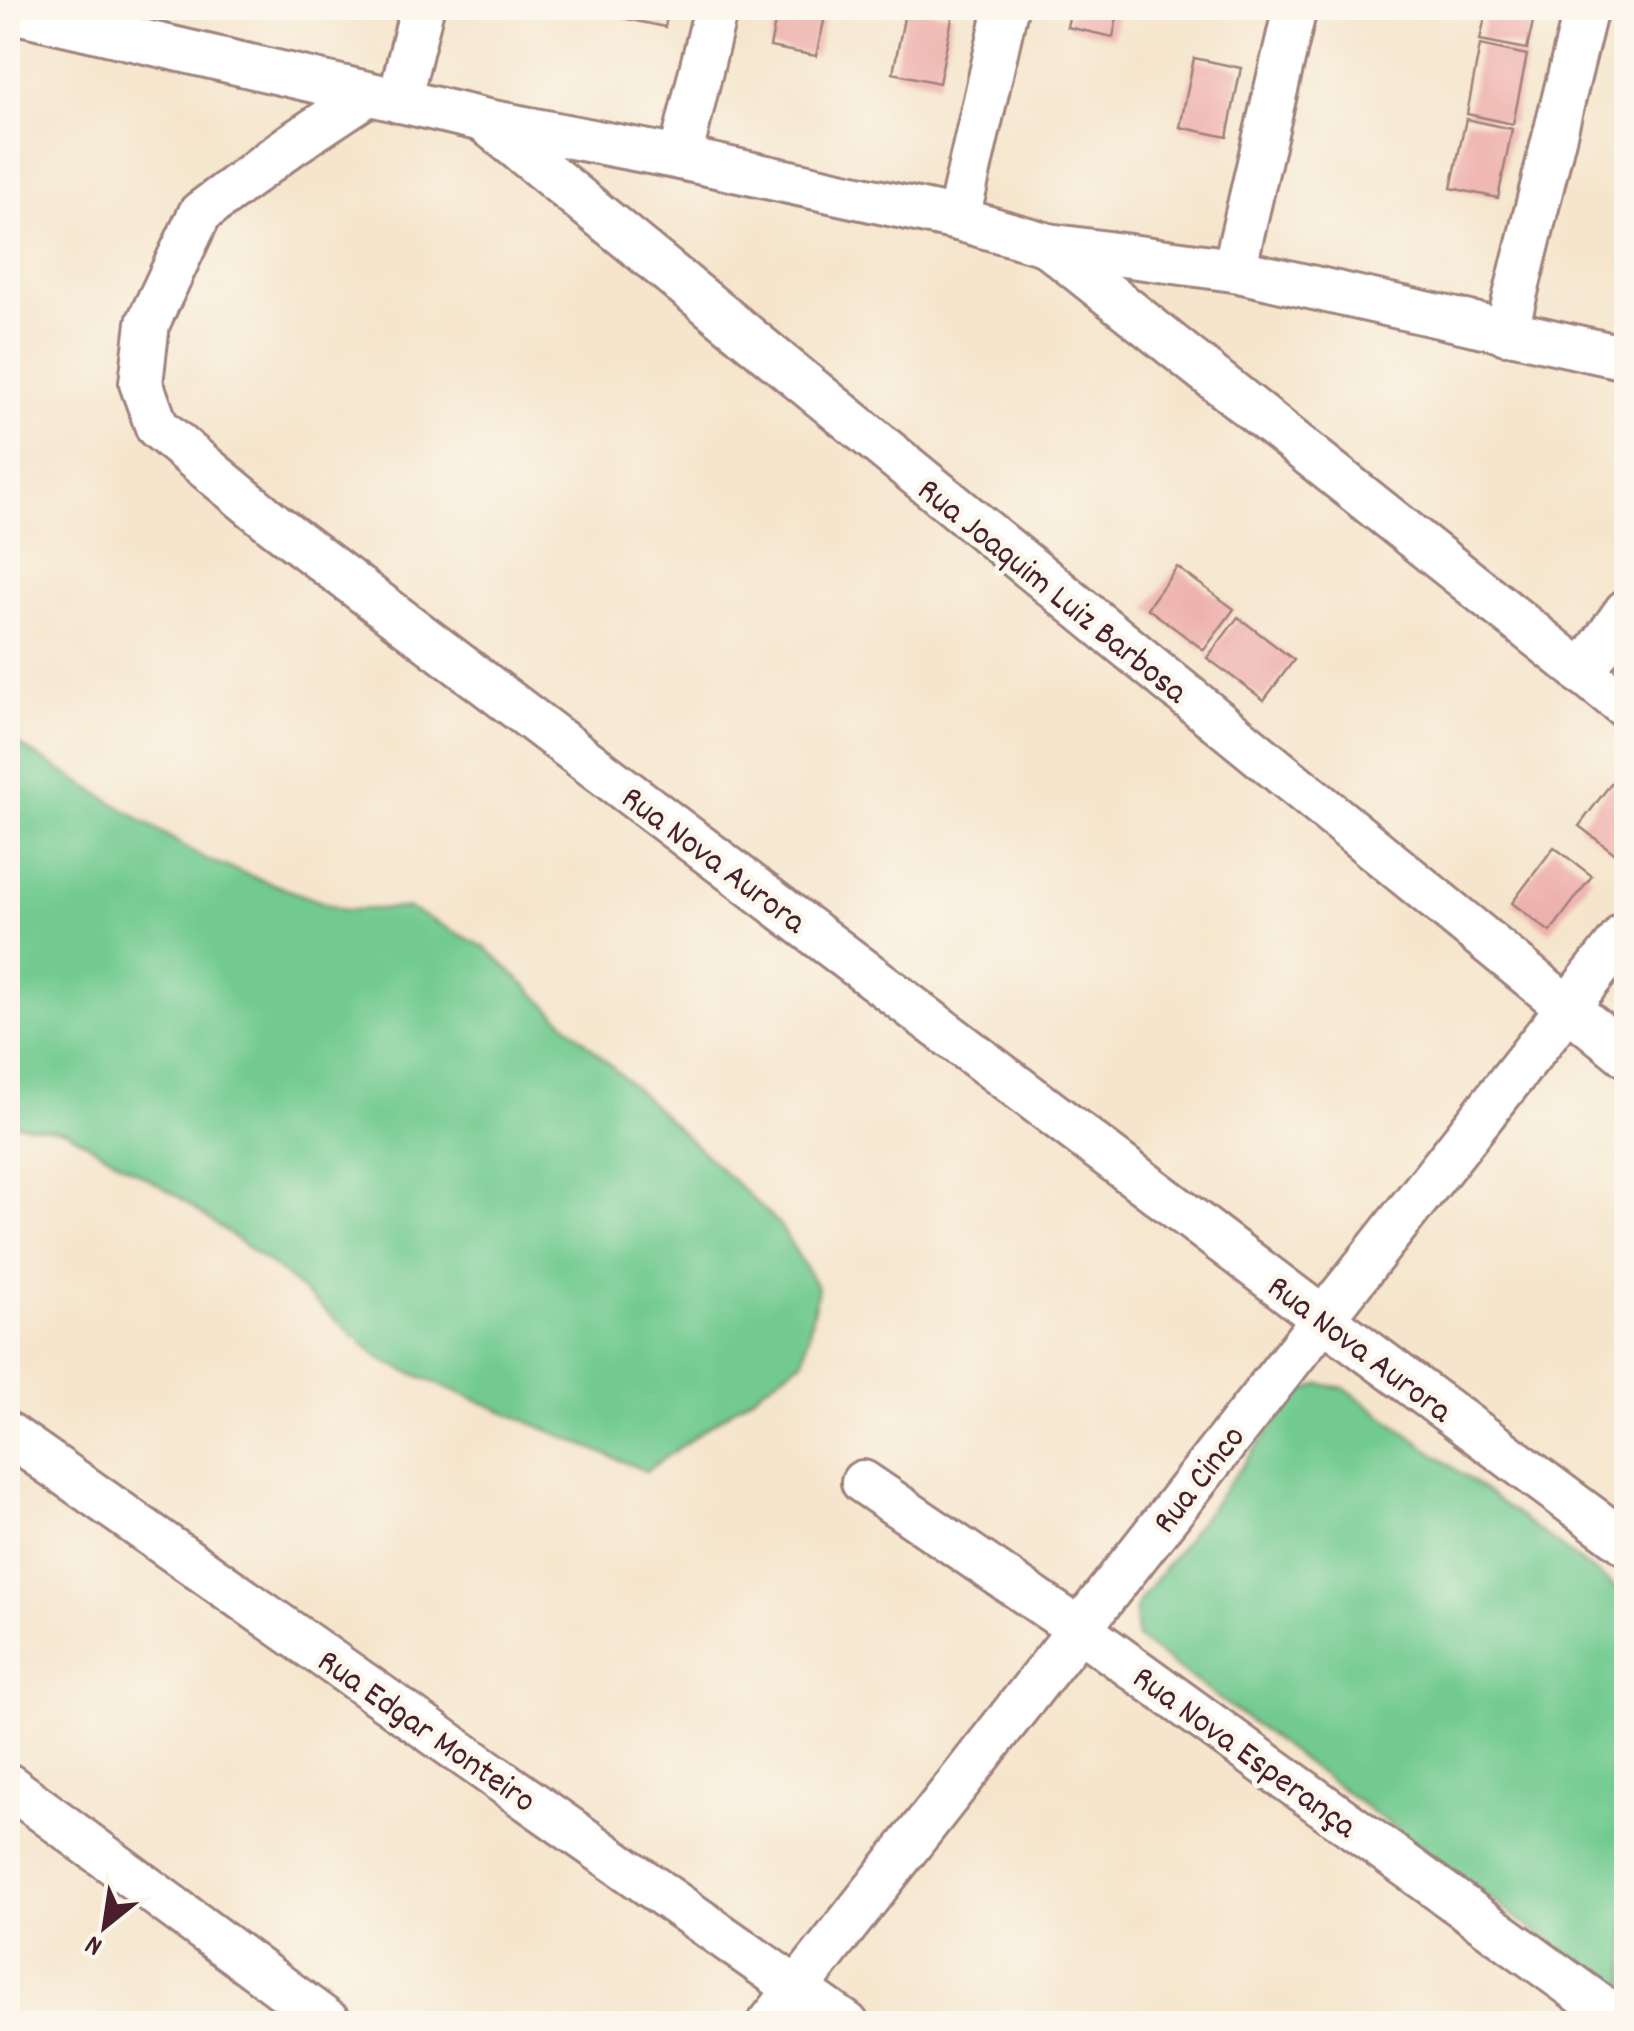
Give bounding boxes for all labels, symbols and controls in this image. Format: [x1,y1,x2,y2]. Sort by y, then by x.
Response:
street label: Rua Joaquim Luiz Barbosa [905,468,1197,718]
street label: Rua Nova Aurora [609,776,816,949]
street label: Rua Nova Aurora [1255,1265,1462,1438]
street label: Rua Cinco [1142,1416,1259,1546]
street label: Rua Edgar Monteiro [305,1639,545,1827]
street label: Rua Nova Esperança [1120,1655,1366,1853]
north arrow [55,1876,155,1976]
text: N [79,1923,111,1964]

